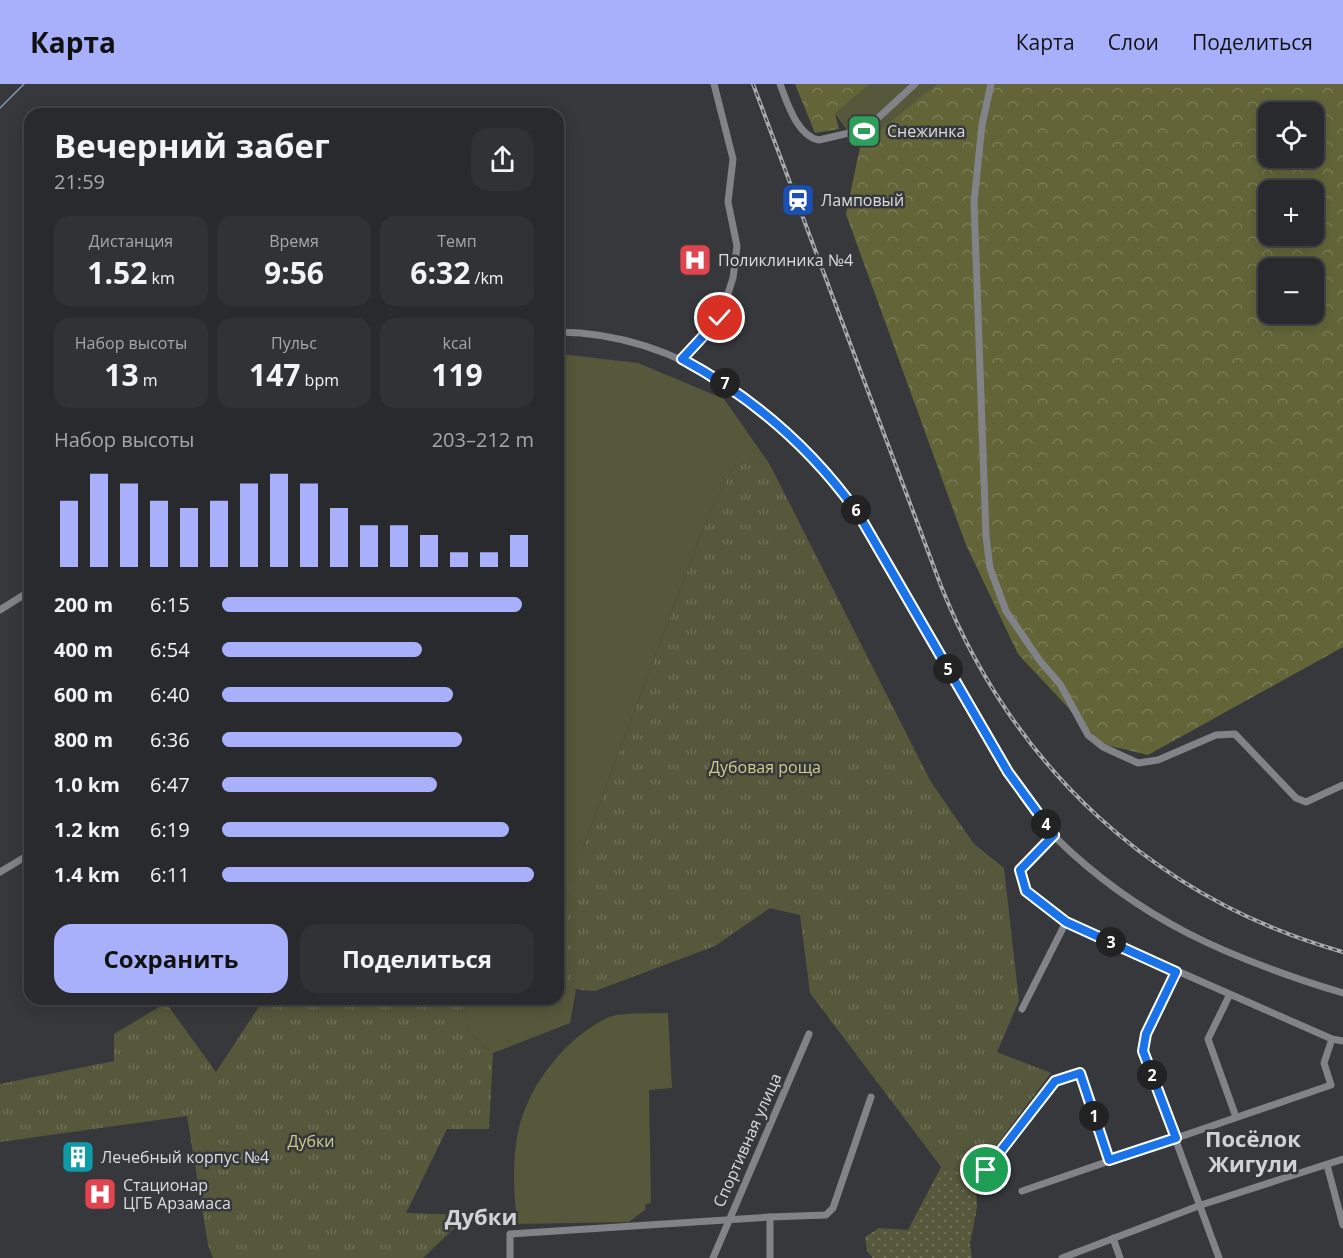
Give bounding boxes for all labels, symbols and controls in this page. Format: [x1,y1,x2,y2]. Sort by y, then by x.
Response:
text: Карта [30,23,116,61]
text: Карта [1016,28,1075,56]
text: Слои [1108,28,1159,56]
text: Поделиться [1192,28,1313,56]
map controls [1258,102,1324,324]
button: locate [1258,102,1324,168]
sports icon: Снежинка [846,113,882,149]
place label: Снежинка [887,120,965,142]
text: Вечерний забег [54,123,330,168]
button: share [471,128,534,191]
text: 21:59 [54,168,105,195]
button: + [1258,180,1324,246]
station icon: Ламповый [780,182,816,218]
place label: Ламповый [821,189,904,211]
text: Дистанция [89,230,173,252]
text: Время [269,230,319,252]
text: Темп [437,230,477,252]
hospital icon: Поликлиника №4 [677,242,713,278]
place label: Поликлиника №4 [718,249,853,271]
text: 1.52 [87,252,147,293]
text: 9:56 [264,252,324,293]
text: 6:32 [410,252,470,293]
button: − [1258,258,1324,324]
text: km [147,267,175,289]
text: /km [470,267,504,289]
pin [694,292,745,343]
icon: check [703,301,736,334]
text: Набор высоты [75,332,187,354]
text: Пульс [271,332,317,354]
text: kcal [443,332,472,354]
text: 13 [104,354,139,395]
text: 147 [249,354,300,395]
text: 119 [431,354,483,395]
pin: 7 [710,368,740,398]
text: m [139,369,158,391]
text: bpm [300,369,339,391]
text: 7 [720,372,730,394]
text: Набор высоты [54,426,194,453]
text: 203–212 m [432,426,534,453]
pin: 6 [841,495,871,525]
text: 6 [851,499,861,521]
text: 200 m [54,591,113,618]
text: 6:15 [150,591,190,618]
text: 400 m [54,636,113,663]
text: 6:54 [150,636,190,663]
pin: 5 [933,654,963,684]
text: 5 [943,658,953,680]
text: 600 m [54,681,113,708]
text: 6:40 [150,681,190,708]
text: 800 m [54,726,113,753]
text: 6:36 [150,726,190,753]
park label: Дубовая роща [709,756,821,778]
text: 1.0 km [54,771,120,798]
text: 6:47 [150,771,190,798]
pin: 4 [1031,809,1061,839]
text: 4 [1041,813,1051,835]
text: 1.2 km [54,816,120,843]
text: 6:19 [150,816,190,843]
text: 1.4 km [54,861,120,888]
text: 6:11 [150,861,190,888]
button: Сохранить [54,924,288,993]
button: Поделиться [300,924,534,993]
pin: 3 [1096,927,1126,957]
text: 3 [1106,931,1116,953]
pin: 2 [1137,1060,1167,1090]
text: 2 [1147,1064,1157,1086]
street label: Спортивная улица [708,1069,786,1211]
pin: 1 [1079,1101,1109,1131]
text: 1 [1089,1105,1099,1127]
district label: Посёлок Жигули [1205,1123,1301,1178]
park label: Дубки [288,1130,334,1152]
building icon: Лечебный корпус №4 [60,1139,96,1175]
pin [960,1144,1011,1195]
place label: Лечебный корпус №4 [101,1146,269,1168]
icon: arrive [969,1153,1002,1186]
place label: Стационар ЦГБ Арзамаса [123,1174,231,1214]
hospital icon: Стационар ЦГБ Арзамаса [82,1176,118,1212]
district label: Дубки [445,1201,517,1231]

